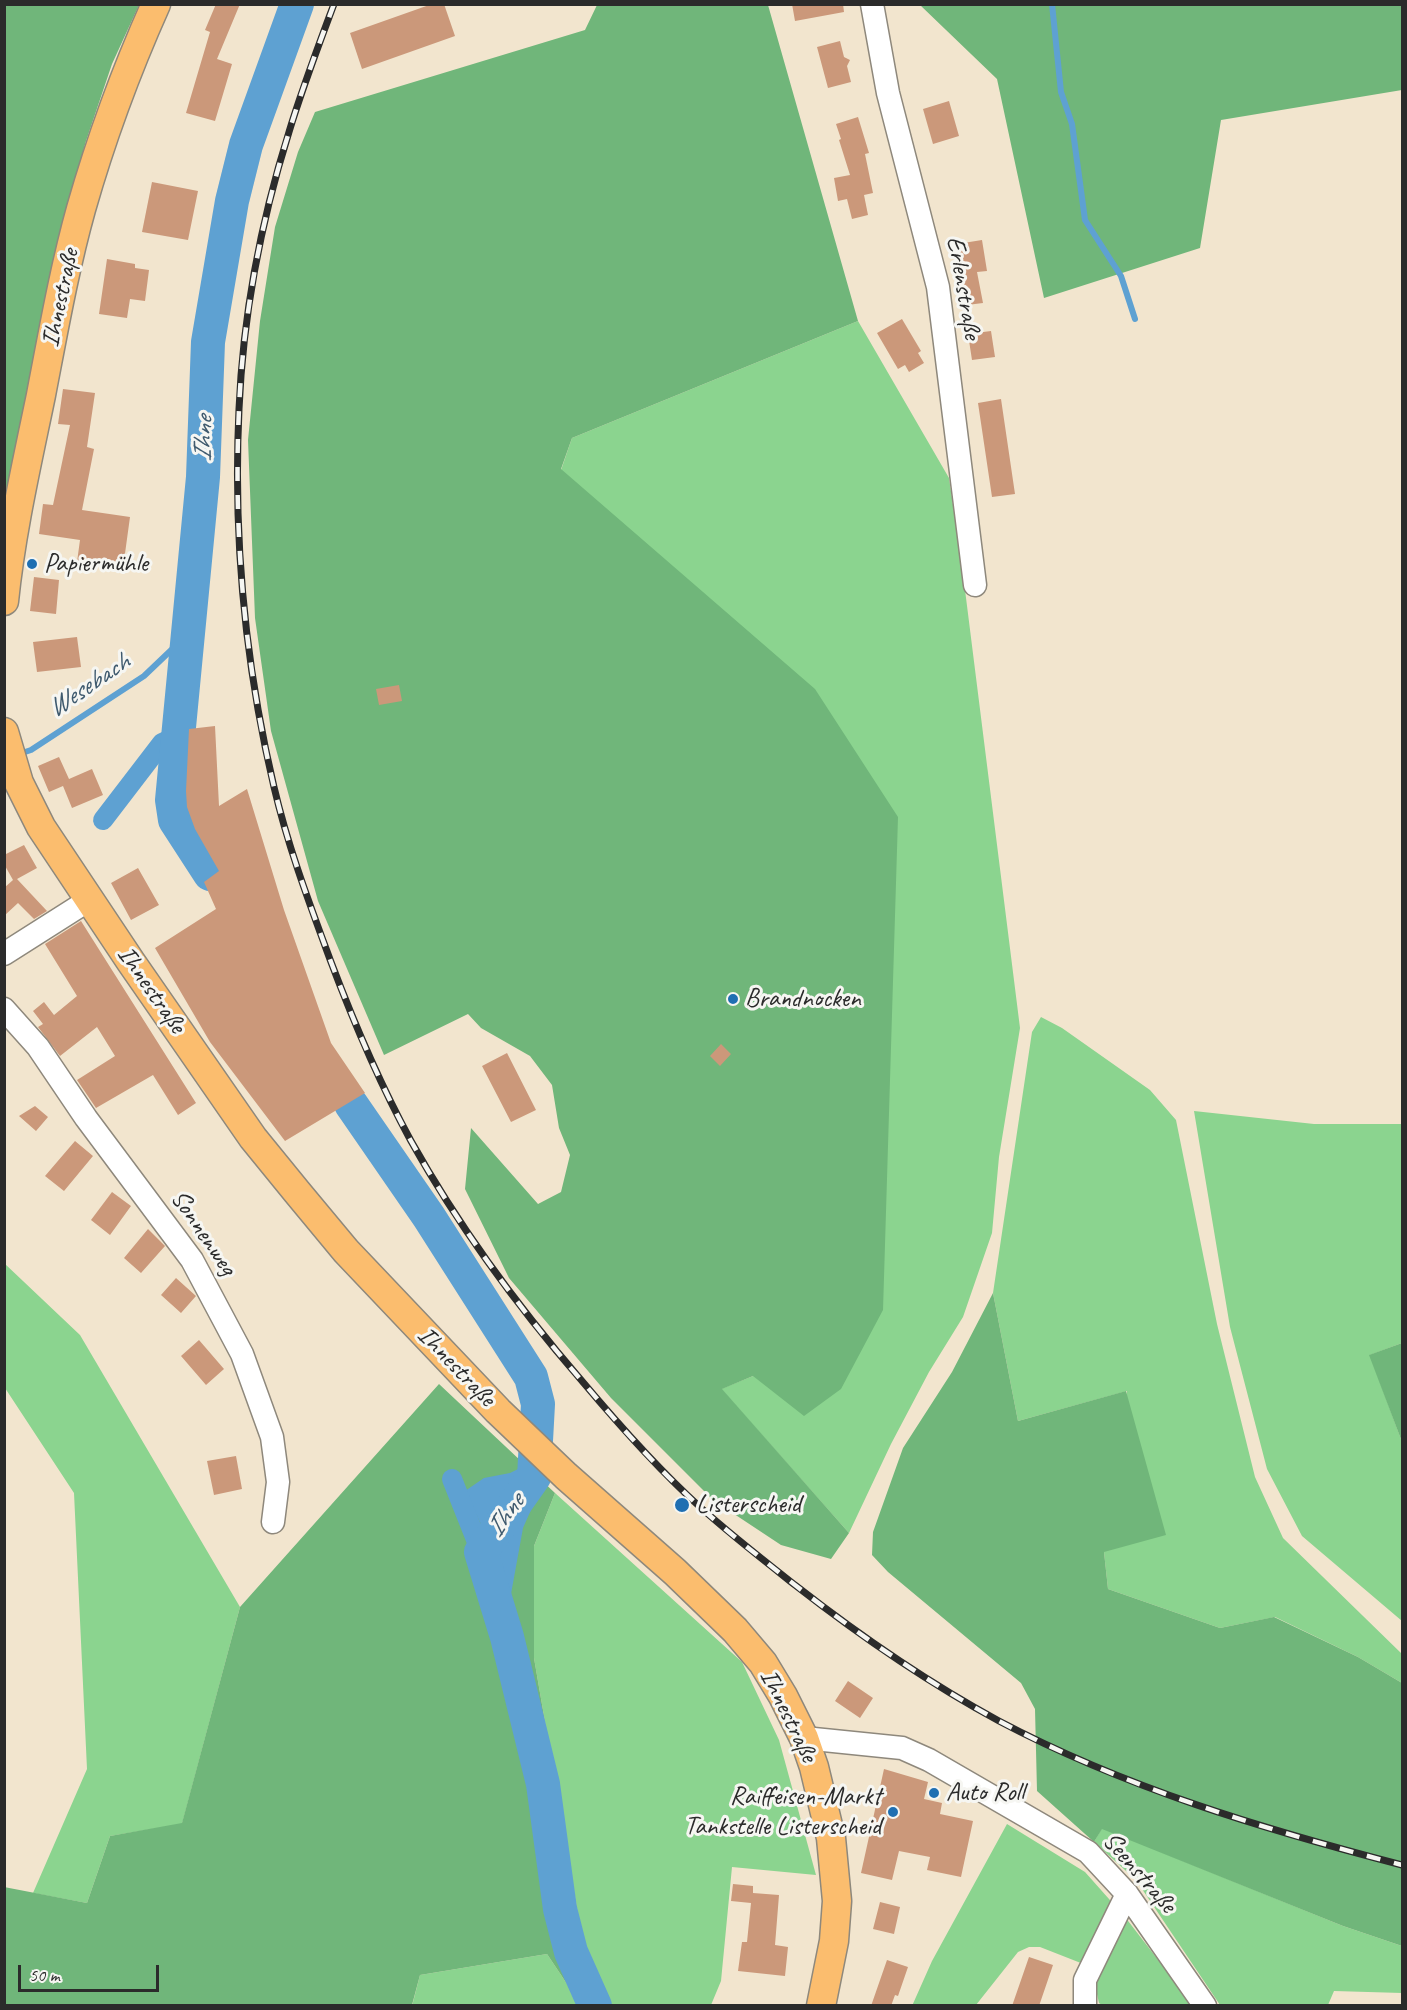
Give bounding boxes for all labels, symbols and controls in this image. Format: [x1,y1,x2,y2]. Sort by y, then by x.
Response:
street label: Erlenstraße [939,234,987,342]
street label: Ihnestraße [35,246,87,350]
water label: Ihne [187,416,221,462]
place label: Papiermühle [44,548,148,580]
marker: Papiermühle [25,557,39,571]
water label: Wesebach [42,647,136,725]
street label: Ihnestraße [110,940,192,1040]
place label: Brandnocken [745,983,861,1015]
marker: Brandnocken [726,992,740,1006]
street label: Sonnenweg [163,1184,243,1282]
street label: Ihnestraße [410,1320,502,1414]
water label: Ihne [480,1488,532,1544]
place label: Listerscheid [696,1489,801,1521]
marker: Listerscheid [673,1496,691,1514]
street label: Ihnestraße [752,1664,824,1768]
place label: Auto Roll [946,1777,1024,1809]
place label: Raiffeisen-Markt Tankstelle Listerscheid [685,1781,881,1842]
marker: Auto Roll [927,1786,941,1800]
marker: Raiffeisen-Markt Tankstelle Listerscheid [886,1805,900,1819]
street label: Seenstraße [1095,1826,1183,1920]
scale bar [21,1953,162,1991]
text: 50 m [29,1964,60,1986]

